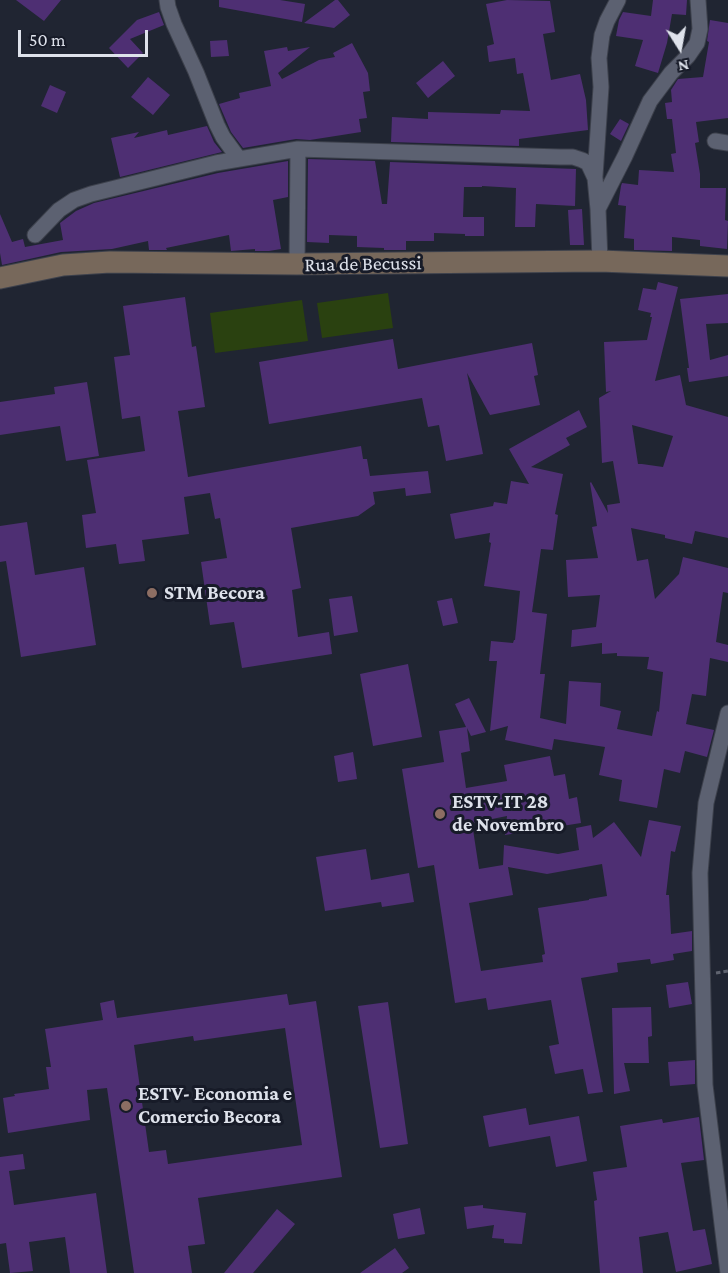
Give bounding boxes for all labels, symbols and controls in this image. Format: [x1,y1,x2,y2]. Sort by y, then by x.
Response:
scale bar [21,18,152,56]
north arrow [650,18,710,78]
text: 50 m [29,30,66,50]
text: N [677,57,691,76]
street label: Rua de Becussi [304,251,422,277]
place label: STM Becora [164,581,265,605]
marker: STM Becora [145,586,159,600]
place label: ESTV-IT 28 de Novembro [452,790,564,837]
marker: ESTV-IT 28 de Novembro [433,807,447,821]
place label: ESTV- Economia e Comercio Becora [138,1082,292,1129]
marker: ESTV- Economia e Comercio Becora [119,1099,133,1113]

